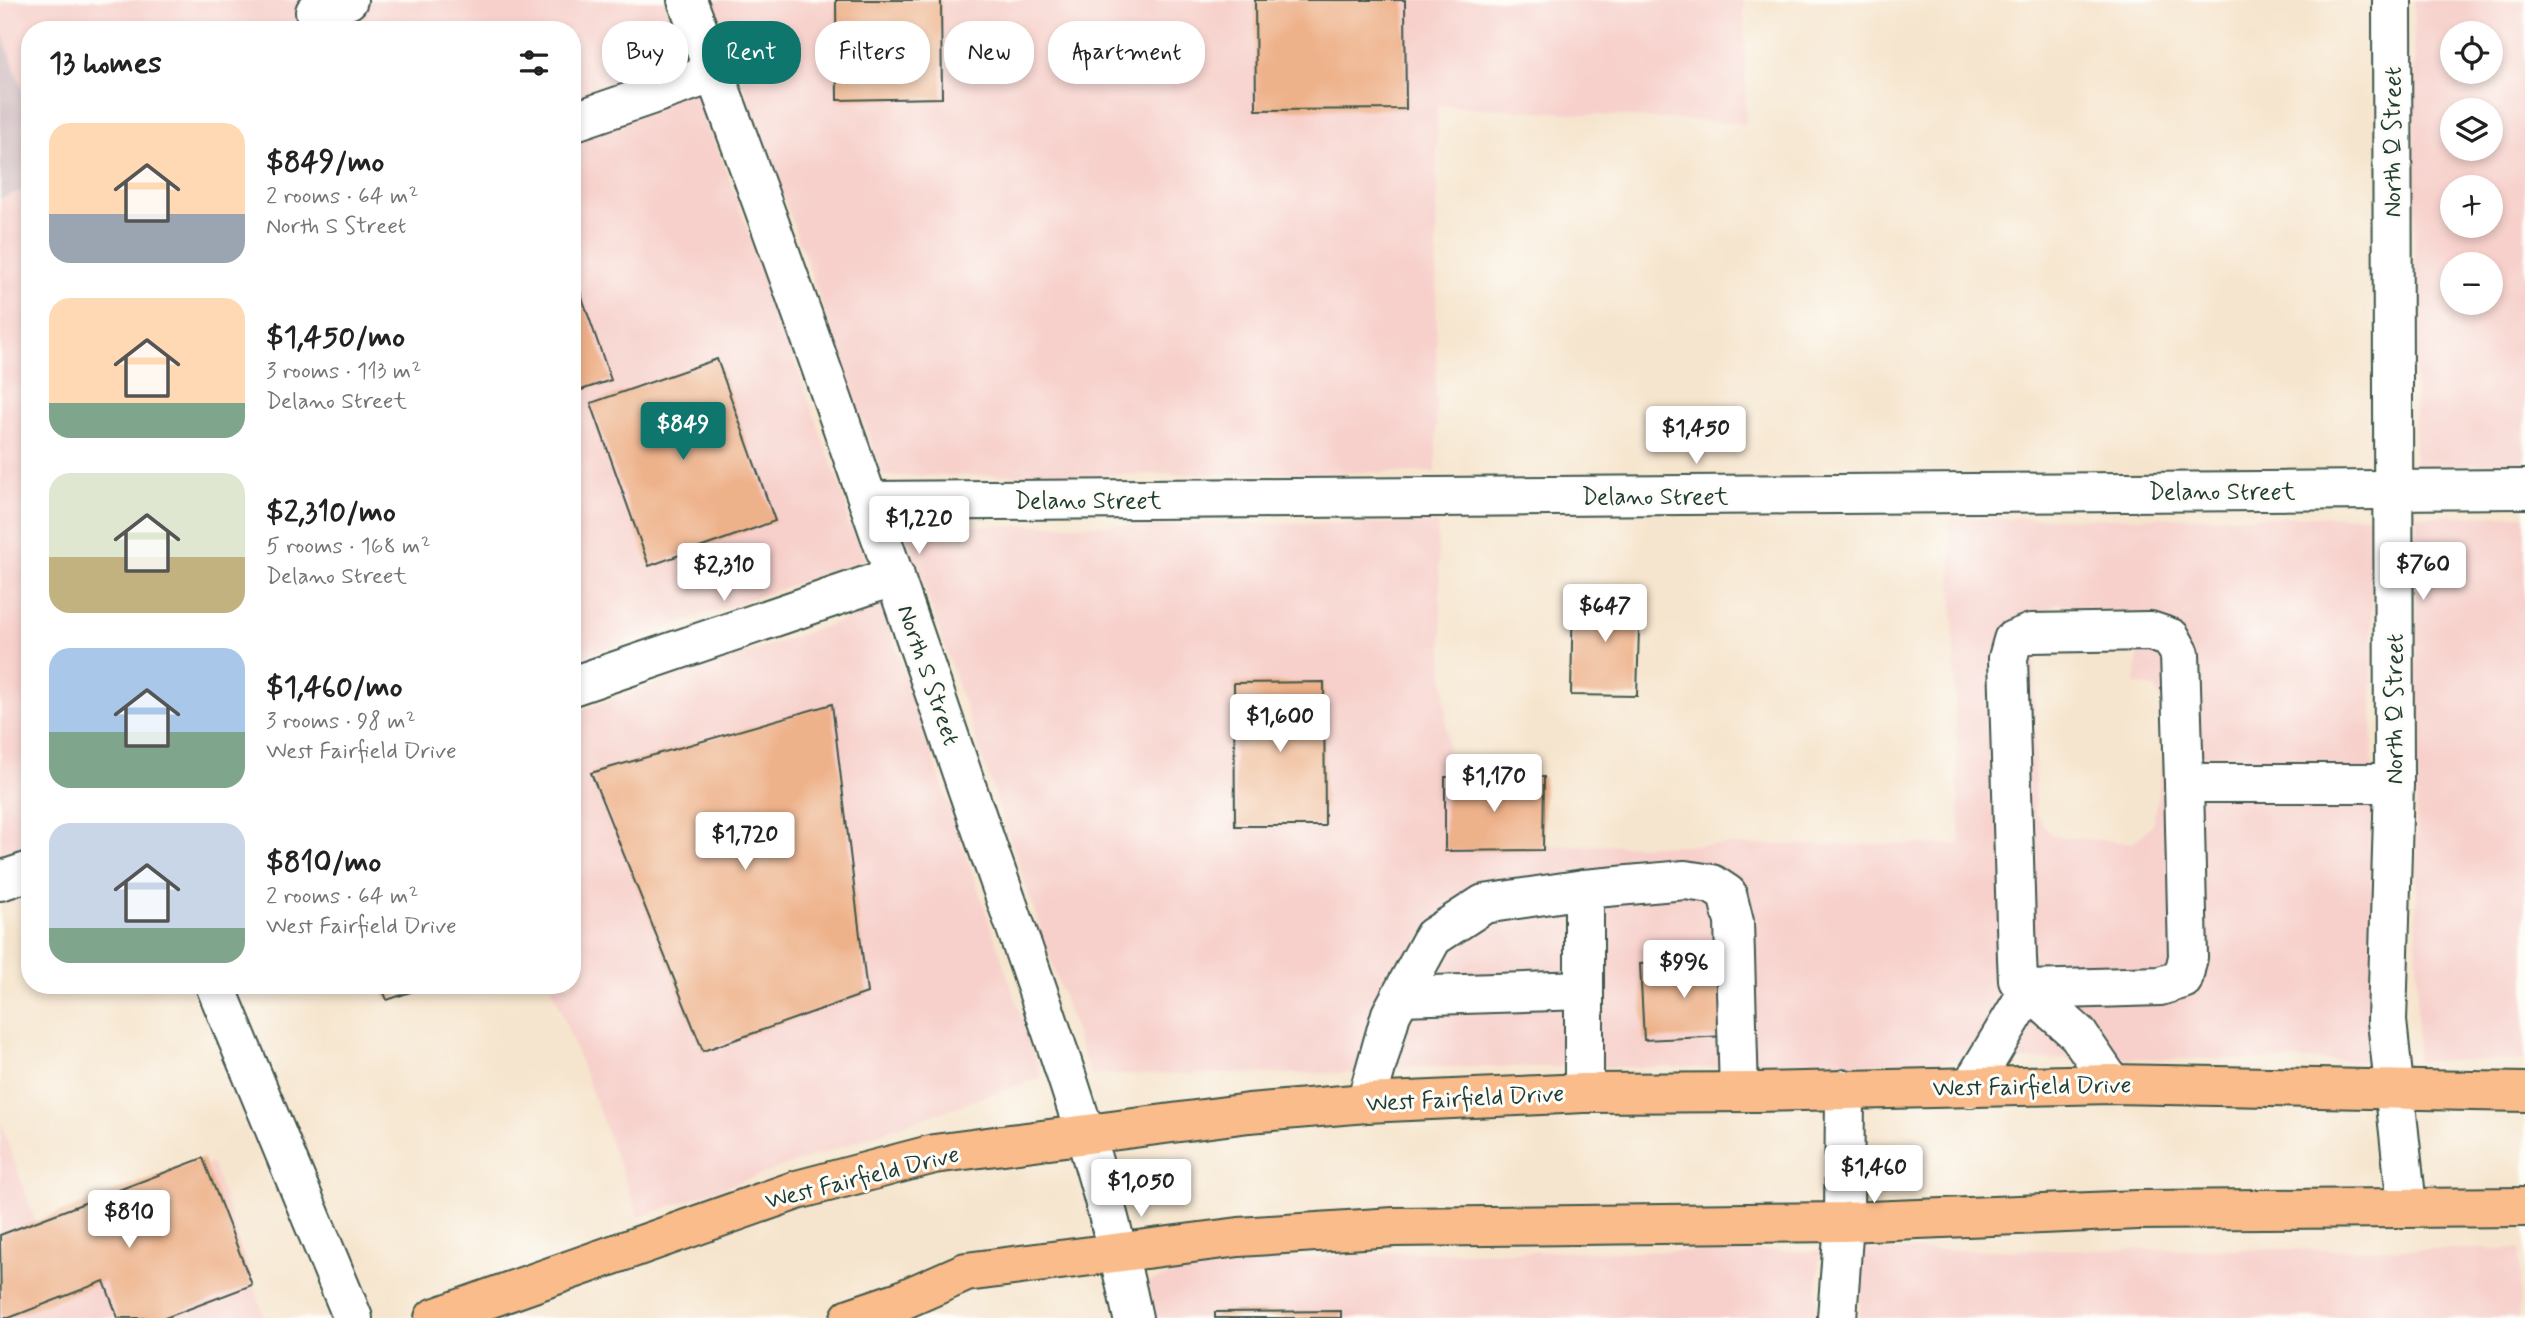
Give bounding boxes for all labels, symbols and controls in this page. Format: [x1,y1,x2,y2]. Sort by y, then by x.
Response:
chip: Buy [602,21,688,84]
chip: Rent [702,21,801,84]
chip: Filters [815,21,930,84]
chip: New [944,21,1034,84]
chip: Apartment [1048,21,1205,84]
map controls [2440,21,2503,315]
button: locate [2440,21,2503,84]
text: 13 homes [49,44,162,83]
icon: filters [515,44,553,82]
street label: North Q Street [2378,66,2409,217]
button: layers [2440,98,2503,161]
text: $849/mo [266,143,384,182]
icon: home [105,151,189,235]
button: + [2440,175,2503,238]
text: 2 rooms · 64 m² [266,182,418,212]
text: North S Street [266,212,406,242]
button: − [2440,252,2503,315]
text: $1,450/mo [266,318,405,357]
icon: home [105,326,189,410]
text: 3 rooms · 113 m² [266,357,421,387]
text: Delano Street [266,387,407,417]
pin: $849 [642,402,724,462]
pin: $1,450 [1639,406,1753,466]
text: $849 [657,410,709,440]
text: $1,450 [1662,414,1730,444]
street label: Delano Street [2148,477,2296,508]
street label: Delano Street [1581,482,1729,513]
street label: Delano Street [1014,486,1162,517]
text: $2,310/mo [266,493,396,532]
pin: $1,220 [862,496,976,556]
icon: home [105,501,189,585]
text: $1,220 [885,504,953,534]
text: 5 rooms · 168 m² [266,532,431,562]
pin: $760 [2382,542,2464,602]
pin: $2,310 [667,544,781,603]
text: $760 [2396,550,2450,580]
text: $2,310 [693,551,755,581]
text: Delano Street [266,562,407,592]
pin: $647 [1564,584,1646,644]
text: $647 [1579,592,1631,622]
street label: North S Street [889,601,966,750]
street label: North Q Street [2380,633,2411,784]
text: $1,460/mo [266,668,402,707]
icon: home [105,676,189,760]
pin: $1,600 [1223,694,1337,754]
text: $1,600 [1246,702,1314,732]
text: 3 rooms · 98 m² [266,707,416,737]
text: West Fairfield Drive [266,737,457,767]
pin: $1,170 [1437,754,1551,814]
text: $1,170 [1462,762,1526,792]
pin: $1,720 [688,812,802,872]
text: $1,720 [712,820,778,850]
text: $810/mo [266,843,381,882]
icon: home [105,851,189,935]
text: 2 rooms · 64 m² [266,882,418,912]
text: West Fairfield Drive [266,912,457,942]
pin: $996 [1643,940,1725,1000]
text: $996 [1659,948,1709,978]
street label: West Fairfield Drive [1932,1070,2132,1105]
street label: West Fairfield Drive [1365,1079,1565,1120]
street label: West Fairfield Drive [762,1139,963,1218]
pin: $1,460 [1817,1146,1931,1205]
text: $1,460 [1841,1153,1907,1183]
pin: $1,050 [1084,1160,1198,1219]
text: $1,050 [1107,1167,1175,1197]
pin: $810 [88,1190,170,1250]
text: $810 [104,1198,154,1228]

